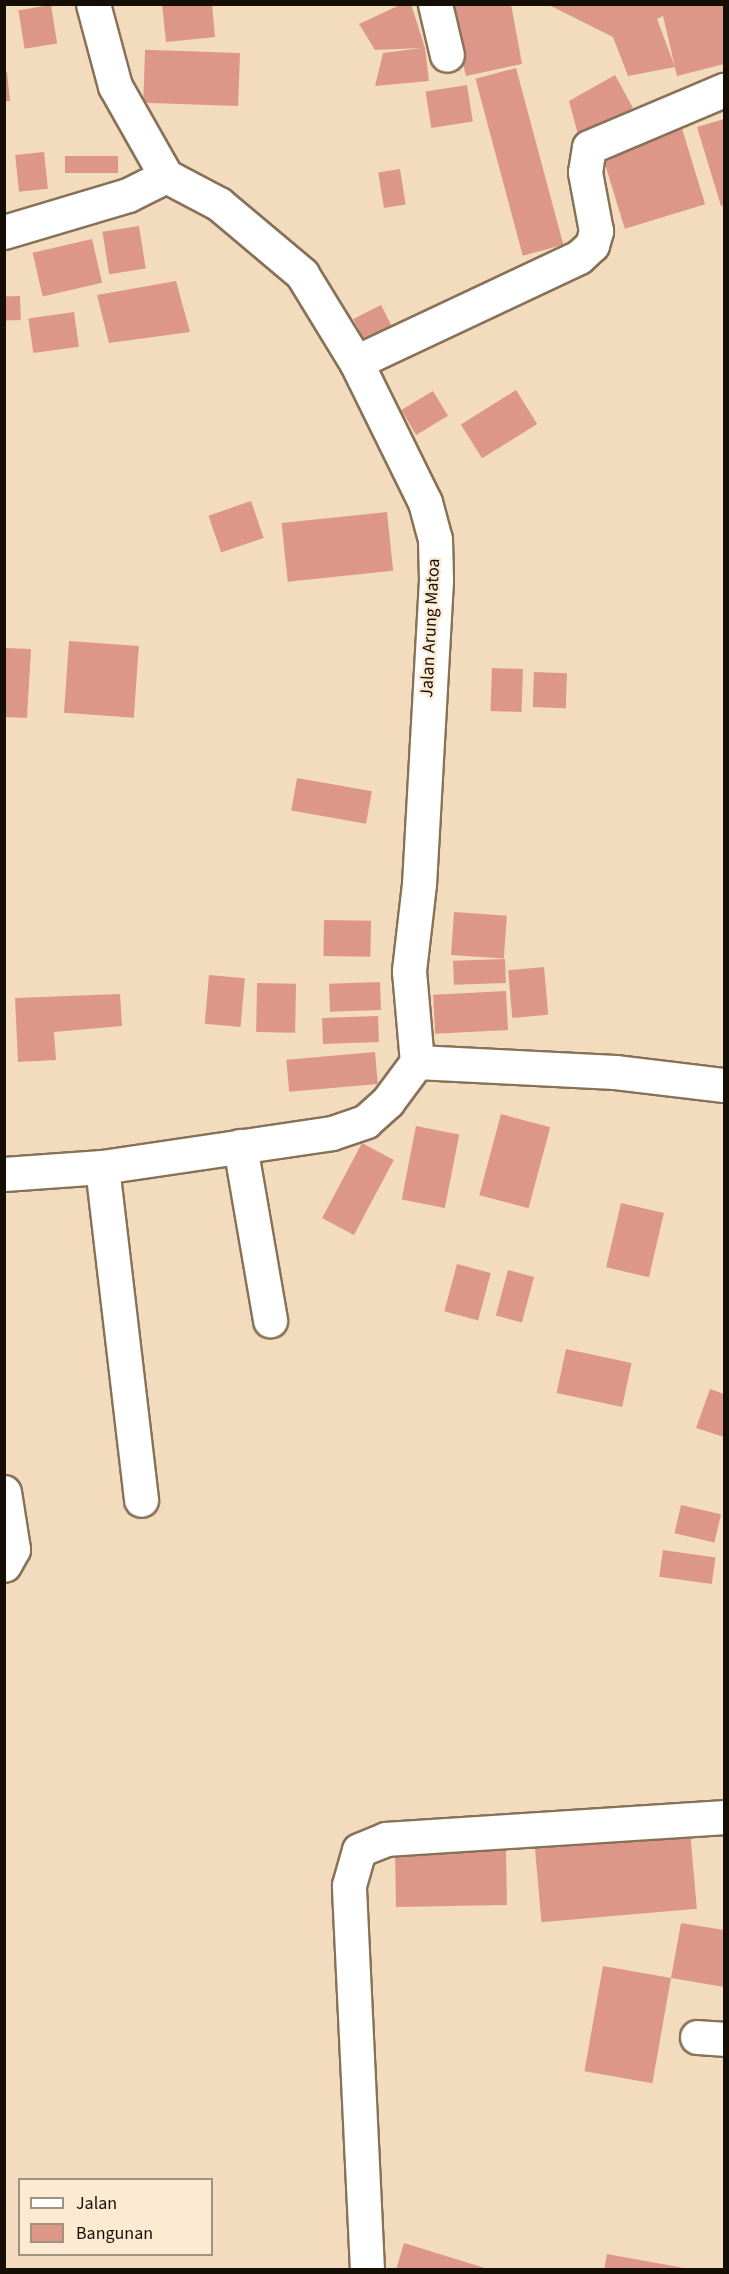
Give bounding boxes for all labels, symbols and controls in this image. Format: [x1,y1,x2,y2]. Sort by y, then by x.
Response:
street label: Jalan Arung Matoa [417,558,445,698]
legend [18,2178,213,2256]
text: Jalan [76,2191,117,2216]
text: Bangunan [76,2221,153,2246]

